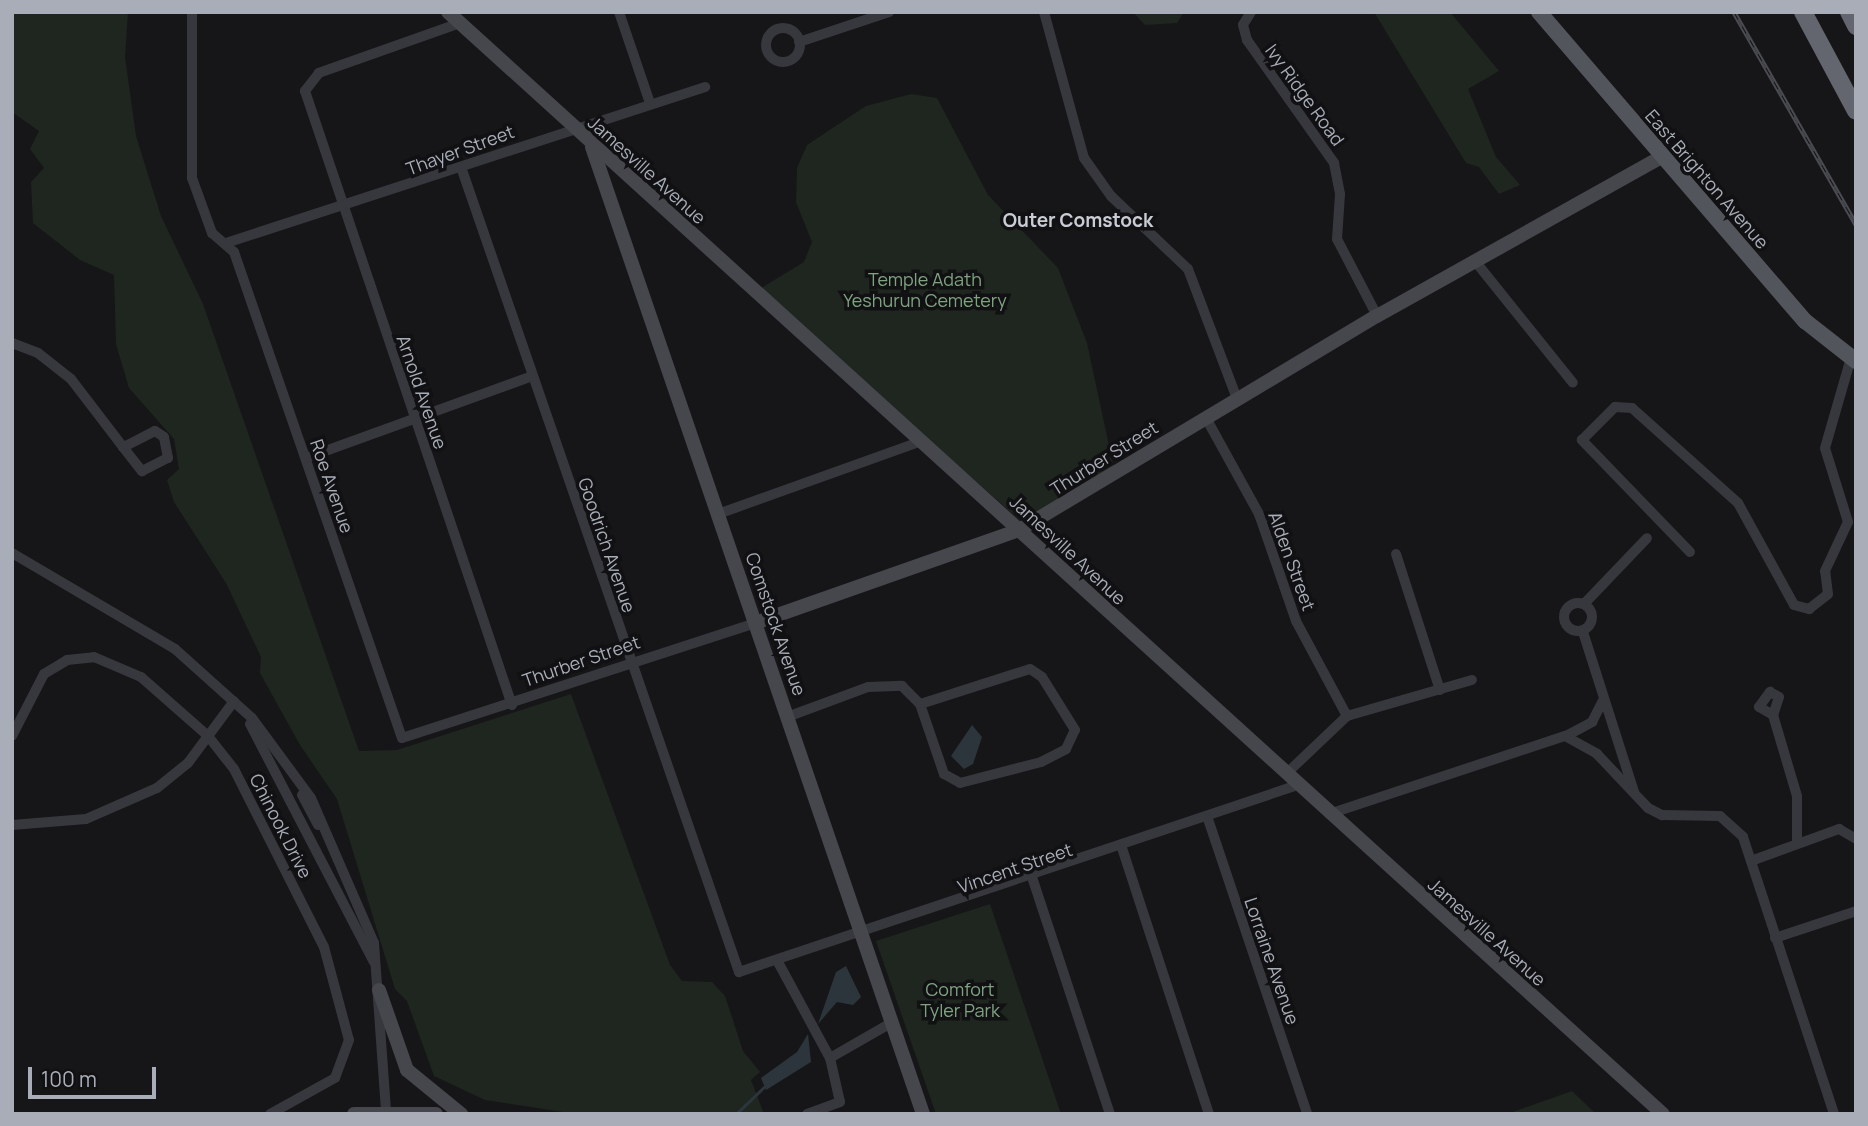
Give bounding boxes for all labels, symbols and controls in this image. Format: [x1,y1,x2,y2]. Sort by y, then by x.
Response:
street label: Ivy Ridge Road [1261,40,1349,150]
street label: East Brighton Avenue [1641,105,1773,253]
street label: Jamesville Avenue [584,112,710,228]
street label: Thayer Street [403,120,517,180]
district label: Outer Comstock [1003,210,1153,232]
park label: Temple Adath Yeshurun Cemetery [843,269,1007,312]
street label: Arnold Avenue [392,332,452,452]
street label: Thurber Street [1046,416,1162,500]
street label: Roe Avenue [306,436,358,536]
street label: Goodrich Avenue [574,475,640,615]
street label: Jamesville Avenue [1006,491,1130,609]
street label: Alden Street [1264,509,1320,613]
street label: Comstock Avenue [741,550,811,698]
street label: Thurber Street [519,631,643,691]
street label: Chinook Drive [245,770,317,882]
street label: Vincent Street [955,838,1075,898]
street label: Jamesville Avenue [1424,874,1550,990]
street label: Lorraine Avenue [1240,895,1304,1027]
park label: Comfort Tyler Park [920,979,1000,1021]
scale bar [32,1052,159,1096]
text: 100 m [41,1065,97,1093]

